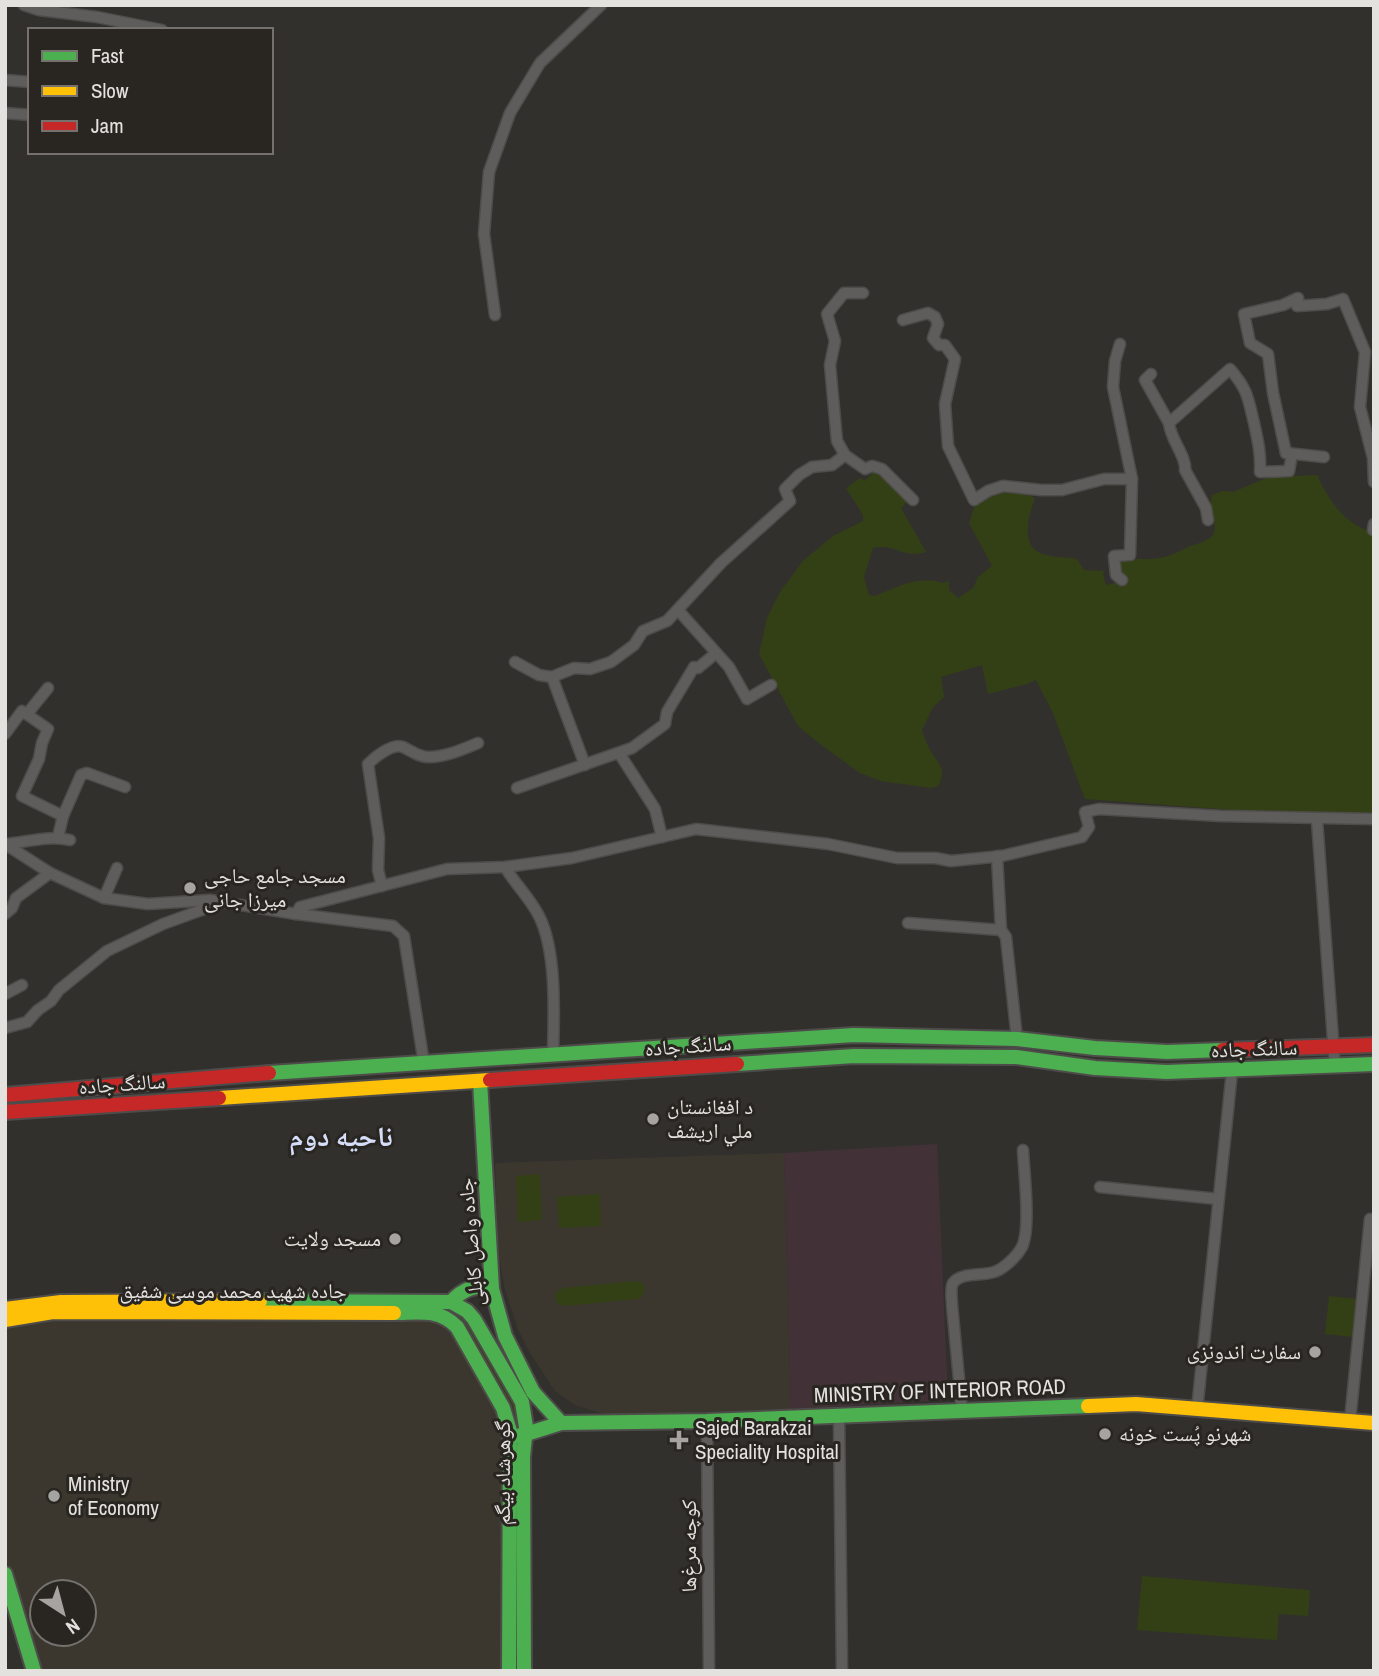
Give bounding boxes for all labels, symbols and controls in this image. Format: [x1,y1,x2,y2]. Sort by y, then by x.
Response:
legend [28,28,273,154]
text: Fast [91,41,124,70]
text: Slow [91,76,129,105]
text: Jam [91,111,124,140]
place label: مسجد جامع حاجی میرزا جانی [204,861,346,914]
marker: مسجد جامع حاجی میرزا جانی [182,880,198,896]
street label: سالنگ جاده [644,1028,732,1063]
street label: سالنگ جاده [1210,1032,1298,1065]
street label: سالنگ جاده [78,1066,166,1101]
place label: د افغانستان ملي اریشف [667,1092,753,1147]
marker: د افغانستان ملي اریشف [645,1111,661,1127]
district label: ناحیه دوم [289,1117,393,1156]
street label: جاده واصل کابلی [450,1177,491,1307]
place label: مسجد ولایت [284,1224,381,1253]
marker: مسجد ولایت [387,1231,403,1247]
street label: جاده شهید محمد موسی شفیق [119,1276,347,1305]
place label: سفارت اندونزی [1187,1337,1301,1366]
marker: سفارت اندونزی [1307,1344,1323,1360]
street label: MINISTRY OF INTERIOR ROAD [814,1372,1066,1409]
place label: Sajed Barakzai Speciality Hospital [695,1413,839,1466]
place label: شهرنو پُست خونه [1119,1419,1251,1448]
street label: گوهرشاد بیگم [488,1421,517,1525]
marker: شهرنو پُست خونه [1097,1426,1113,1442]
marker: Sajed Barakzai Speciality Hospital [669,1430,689,1450]
place label: Ministry of Economy [68,1469,159,1522]
marker: Ministry of Economy [46,1488,62,1504]
street label: کوچه مرغ‌ها [674,1499,703,1592]
north arrow [28,1578,98,1648]
text: N [61,1613,85,1641]

